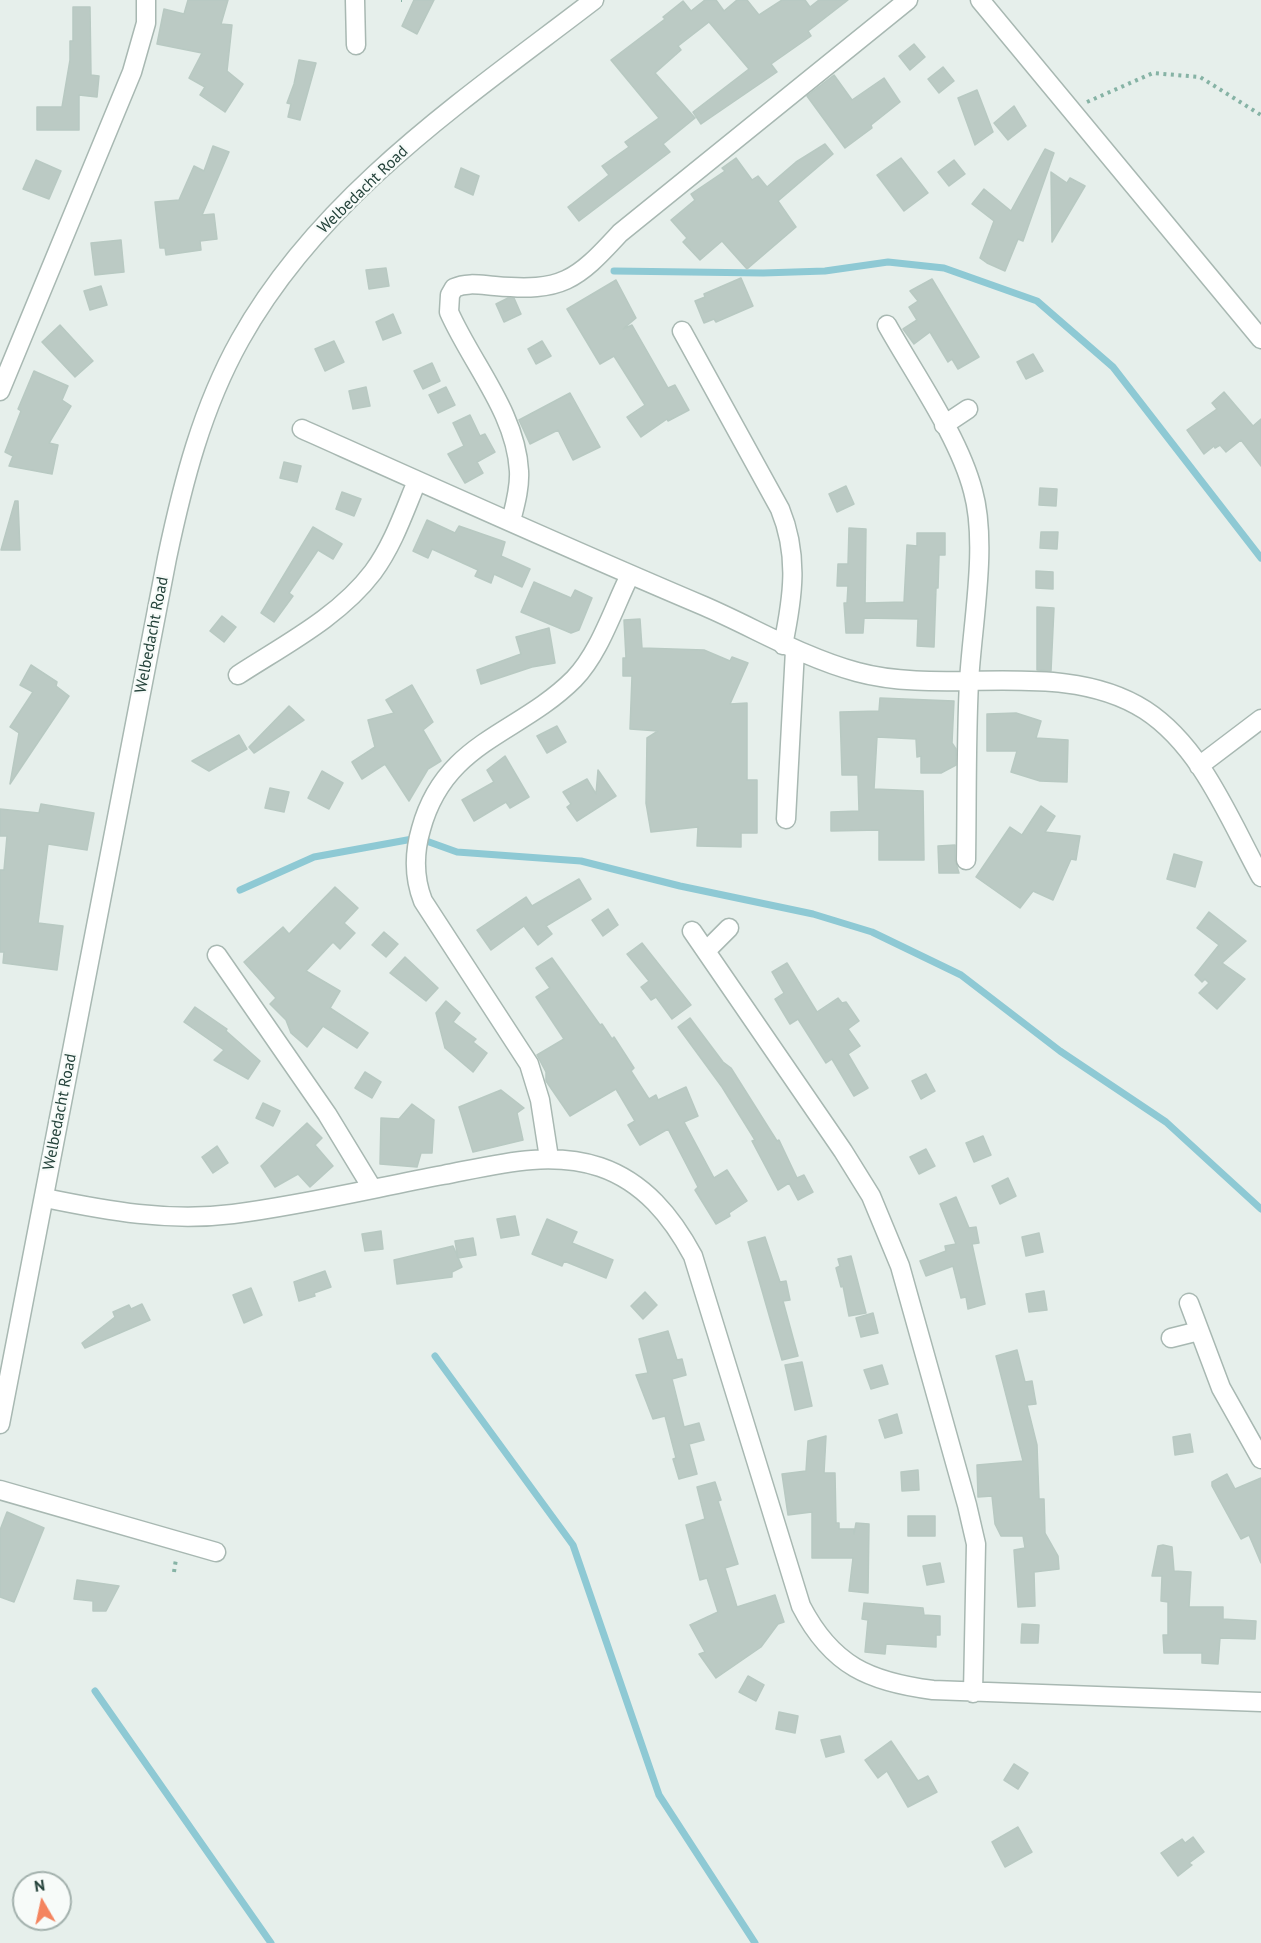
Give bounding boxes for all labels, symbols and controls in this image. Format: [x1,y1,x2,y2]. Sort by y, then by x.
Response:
street label: Welbedacht Road [314,142,412,238]
street label: Welbedacht Road [131,575,173,695]
street label: Welbedacht Road [39,1052,81,1172]
north arrow [12,1871,72,1931]
text: N [33,1874,46,1896]

